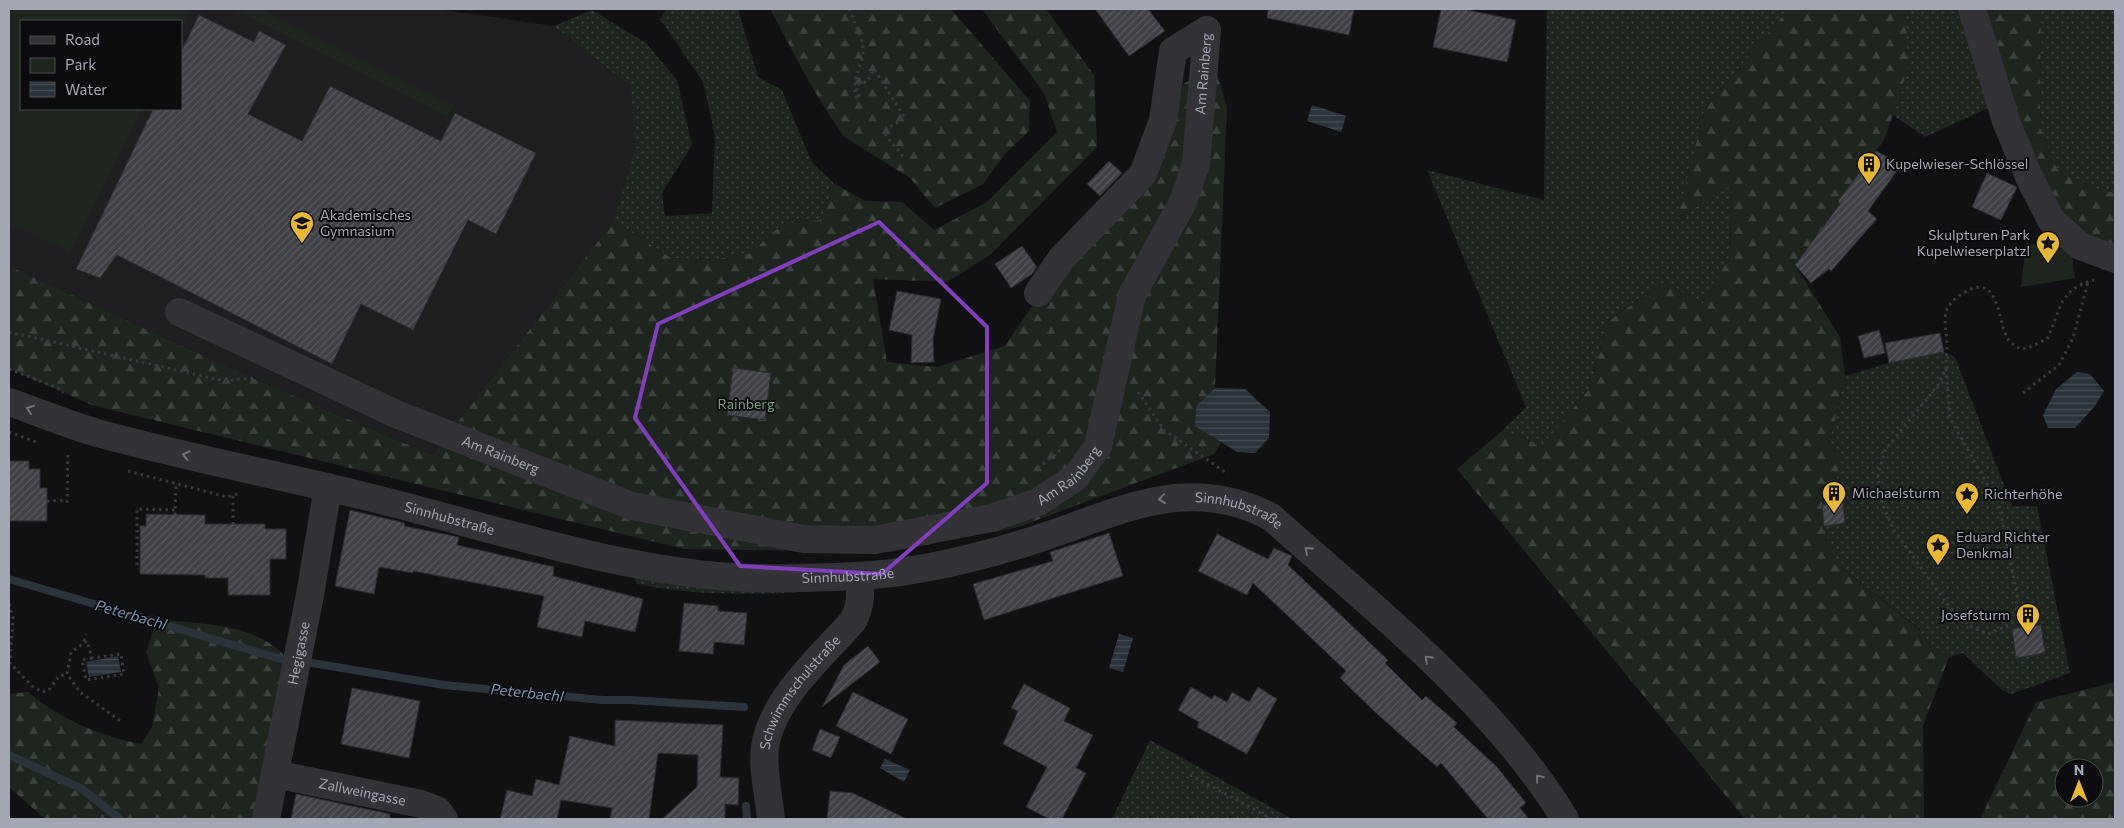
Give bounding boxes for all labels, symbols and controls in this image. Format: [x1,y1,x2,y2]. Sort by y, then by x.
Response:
legend [20,20,182,110]
text: Road [65,30,100,48]
street label: Am Rainberg [1191,32,1215,115]
text: Park [65,55,96,73]
text: Water [65,80,107,98]
building icon: Kupelwieser-Schlössel [1856,151,1882,185]
place label: Kupelwieser-Schlössel [1886,155,2028,172]
place label: Akademisches Gymnasium [320,206,411,239]
school or university icon: Akademisches Gymnasium [289,210,315,244]
place label: Skulpturen Park Kupelwieserplatzl [1917,226,2030,259]
place icon: Skulpturen Park Kupelwieserplatzl [2035,230,2061,264]
park label: Rainberg [717,395,775,412]
one-way arrow [26,405,35,415]
street label: Am Rainberg [460,432,542,477]
street label: Am Rainberg [1033,442,1104,509]
one-way arrow [182,450,191,461]
building icon: Michaelsturm [1821,480,1847,514]
place icon: Richterhöhe [1954,481,1980,515]
place label: Michaelsturm [1852,484,1940,501]
place label: Richterhöhe [1984,485,2062,502]
street label: Sinnhubstraße [1195,488,1287,532]
one-way arrow [1158,493,1166,504]
street label: Sinnhubstraße [403,498,497,538]
place label: Eduard Richter Denkmal [1956,528,2051,561]
place icon: Eduard Richter Denkmal [1925,532,1951,566]
one-way arrow [1305,547,1314,556]
street label: Sinnhubstraße [801,564,895,586]
water label: Peterbachl [93,595,170,633]
building icon: Josefsturm [2015,602,2041,636]
place label: Josefsturm [1941,606,2010,623]
street label: Hegigasse [284,620,313,686]
street label: Schwimmschulstraße [756,631,844,751]
one-way arrow [1425,656,1434,665]
water label: Peterbachl [490,679,566,705]
north arrow [2054,758,2104,808]
text: N [2074,761,2084,778]
street label: Zallweingasse [317,774,407,809]
one-way arrow [1536,775,1544,784]

